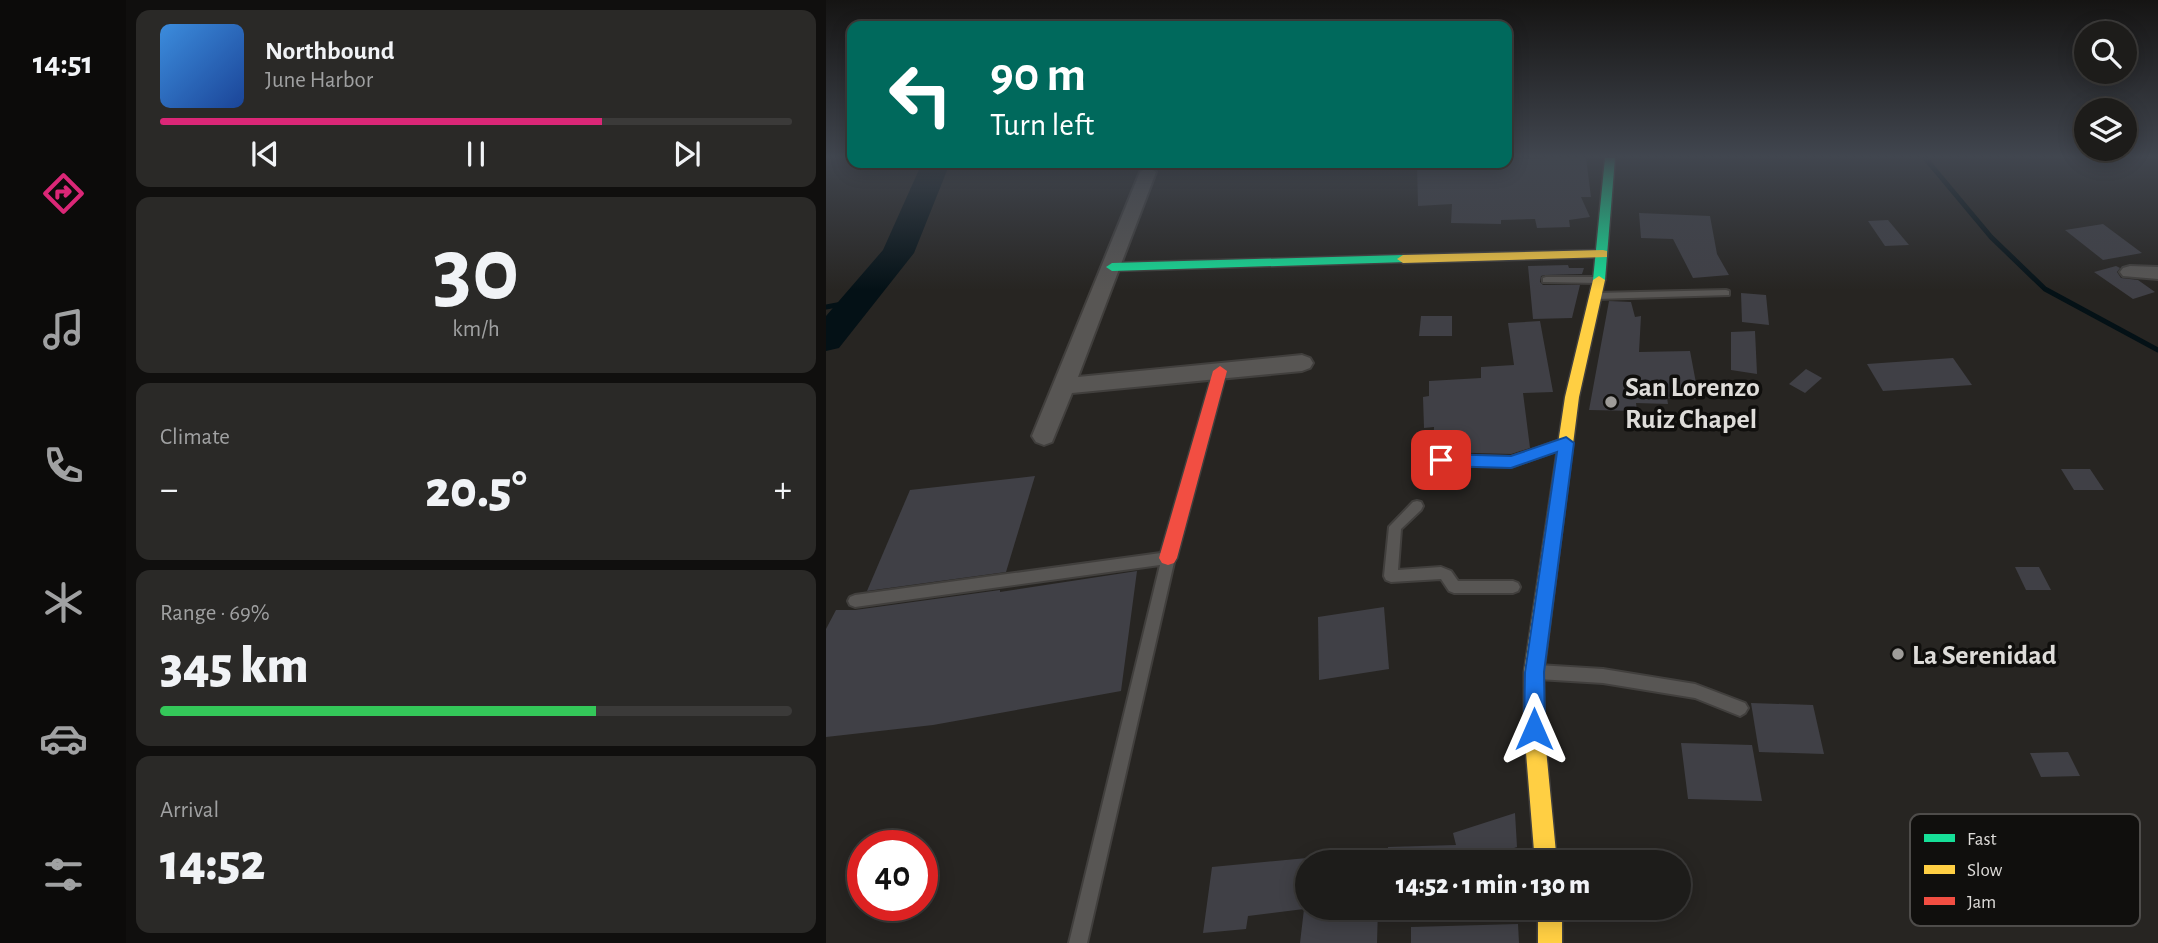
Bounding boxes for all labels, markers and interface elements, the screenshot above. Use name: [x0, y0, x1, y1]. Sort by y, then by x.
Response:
map controls: [2074, 21, 2137, 161]
button: search: [2074, 21, 2137, 84]
text: Northbound: [265, 38, 394, 64]
text: 14:51: [33, 47, 93, 79]
icon: left: [875, 49, 966, 140]
text: 90 m: [990, 51, 1086, 100]
text: June Harbor: [265, 69, 373, 92]
button: layers: [2074, 98, 2137, 161]
text: Turn left: [990, 109, 1094, 141]
icon: previous: [246, 135, 284, 173]
icon: pause: [457, 135, 495, 173]
icon: next: [668, 135, 706, 173]
icon: directions: [39, 169, 88, 218]
text: 30: [433, 225, 519, 316]
icon: music: [39, 305, 88, 354]
text: km/h: [452, 318, 500, 341]
place label: San Lorenzo Ruiz Chapel: [1625, 374, 1760, 434]
marker: San Lorenzo Ruiz Chapel: [1603, 394, 1619, 410]
text: Climate: [160, 426, 230, 449]
pin: [1411, 430, 1471, 490]
icon: phone: [39, 441, 88, 490]
icon: arrive: [1422, 441, 1460, 479]
text: 20.5°: [425, 464, 527, 516]
text: −: [160, 471, 178, 509]
text: +: [774, 471, 792, 509]
icon: climate: [39, 578, 88, 627]
text: Range · 69%: [160, 602, 270, 625]
text: 345 km: [160, 640, 309, 692]
place label: La Serenidad: [1912, 642, 2057, 670]
marker: La Serenidad: [1890, 646, 1906, 662]
position arrow: [1497, 692, 1571, 766]
icon: car: [39, 714, 88, 763]
text: Arrival: [160, 799, 219, 822]
legend: [1910, 814, 2140, 926]
speed limit sign: 40: [847, 830, 938, 921]
text: Fast: [1967, 830, 1997, 849]
text: 14:52: [160, 837, 265, 889]
icon: filters: [39, 850, 88, 899]
text: Slow: [1967, 861, 2003, 880]
text: 14:52 · 1 min · 130 m: [1396, 872, 1590, 898]
text: Jam: [1967, 893, 1996, 912]

